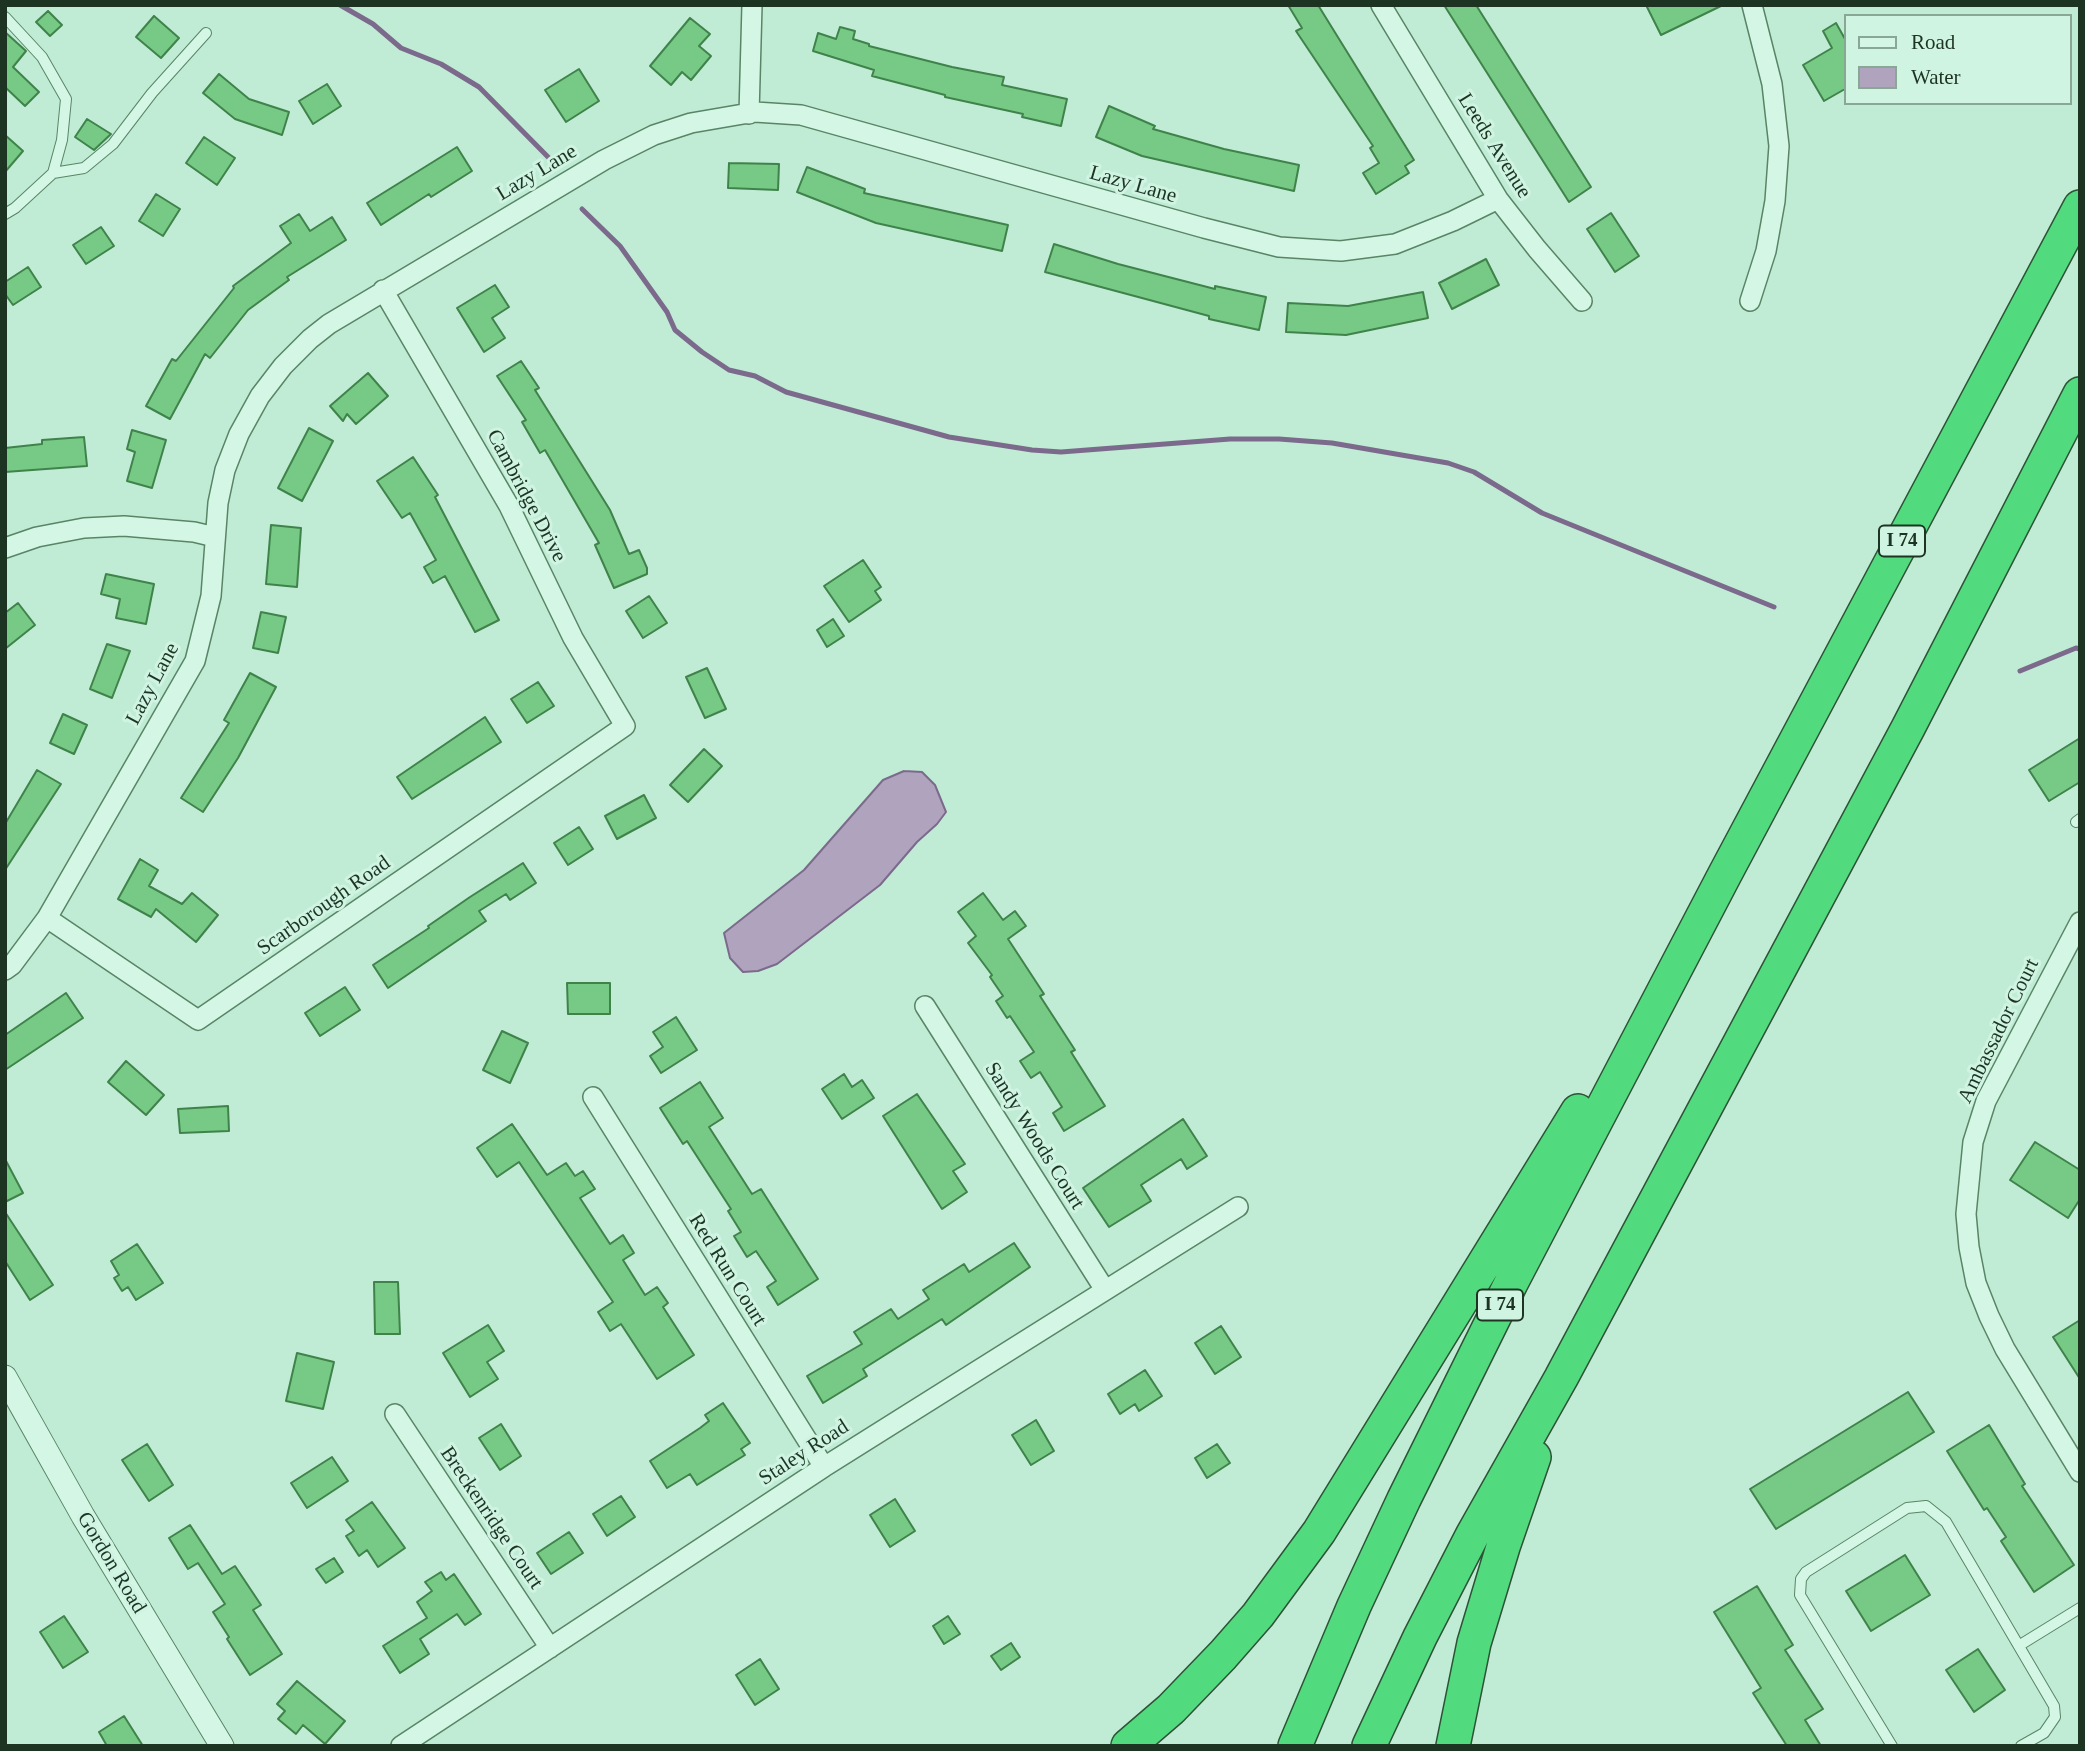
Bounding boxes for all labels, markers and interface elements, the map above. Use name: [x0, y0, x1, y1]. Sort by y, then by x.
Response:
legend: [1843, 14, 2071, 105]
text: Road: [1911, 30, 1955, 54]
text: Water: [1911, 65, 1961, 89]
street label: Leeds Avenue: [1452, 89, 1536, 203]
street label: Lazy Lane: [492, 139, 582, 207]
street label: Lazy Lane: [1087, 161, 1179, 209]
street label: Cambridge Drive: [481, 425, 571, 567]
road number: I 74: [1879, 526, 1925, 556]
street label: Lazy Lane: [121, 639, 185, 729]
street label: Scarborough Road: [253, 851, 395, 961]
street label: Ambassador Court: [1953, 954, 2045, 1108]
street label: Sandy Woods Court: [979, 1058, 1089, 1214]
street label: Red Run Court: [683, 1209, 771, 1331]
road number: I 74: [1477, 1289, 1523, 1320]
street label: Staley Road: [754, 1415, 854, 1491]
street label: Breckenridge Court: [434, 1442, 548, 1594]
street label: Gordon Road: [71, 1508, 151, 1618]

